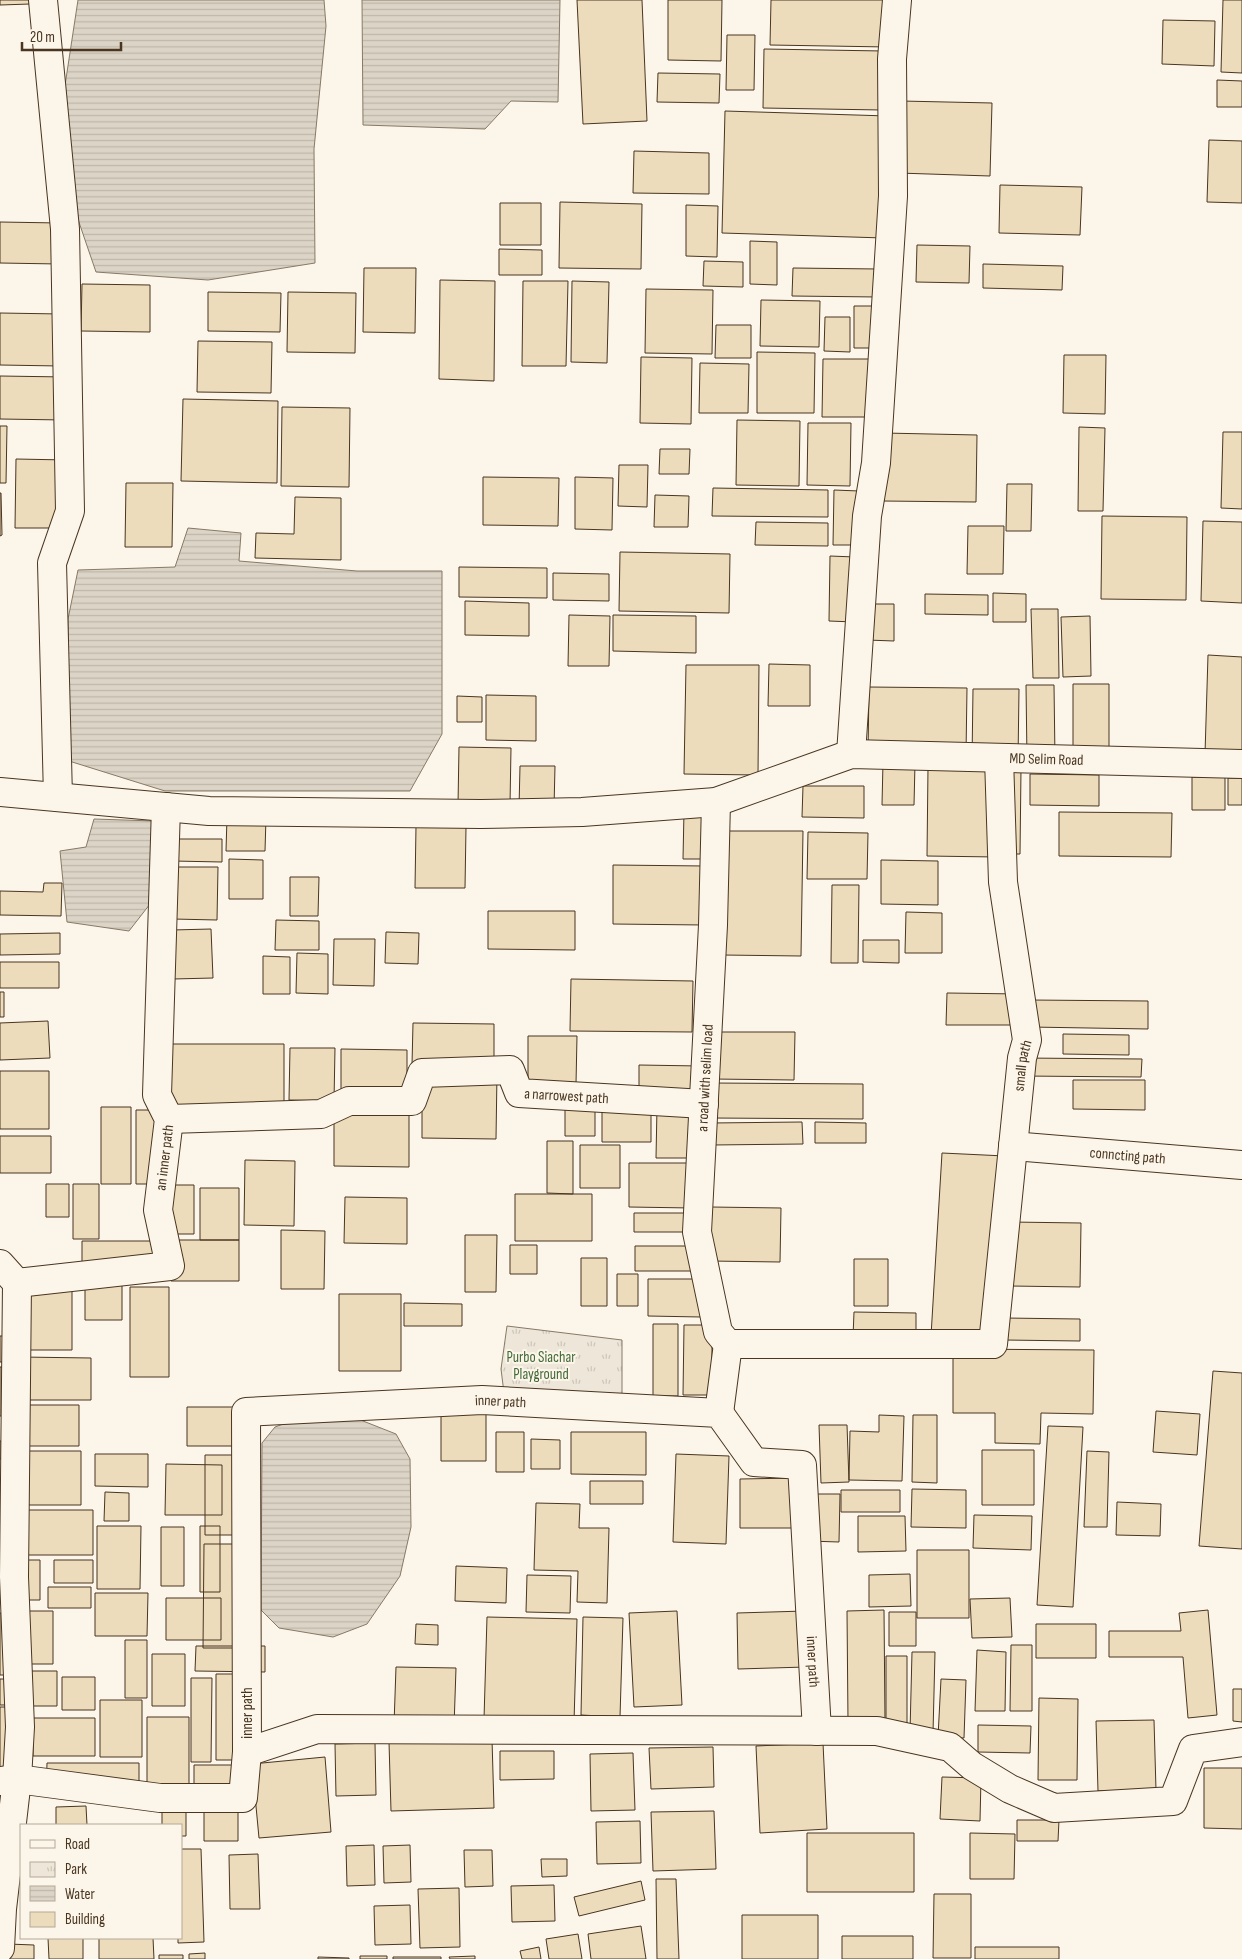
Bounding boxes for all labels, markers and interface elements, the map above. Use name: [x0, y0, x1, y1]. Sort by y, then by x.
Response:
scale bar: [22, 20, 121, 52]
text: 20 m: [30, 28, 55, 47]
street label: MD Selim Road: [1009, 749, 1084, 770]
street label: a road with selim load: [693, 1024, 718, 1132]
street label: small path: [1010, 1038, 1037, 1092]
street label: a narrowest path: [524, 1084, 609, 1108]
street label: an inner path: [151, 1124, 178, 1192]
street label: conncting path: [1089, 1143, 1166, 1169]
park label: Purbo Siachar Playground: [506, 1348, 576, 1384]
street label: inner path: [475, 1391, 527, 1412]
street label: inner path: [802, 1636, 824, 1688]
street label: inner path: [238, 1687, 257, 1739]
legend: [20, 1824, 182, 1939]
text: Road: [65, 1835, 90, 1854]
text: Park: [65, 1860, 87, 1879]
text: Water: [65, 1885, 96, 1904]
text: Building: [65, 1910, 105, 1929]

